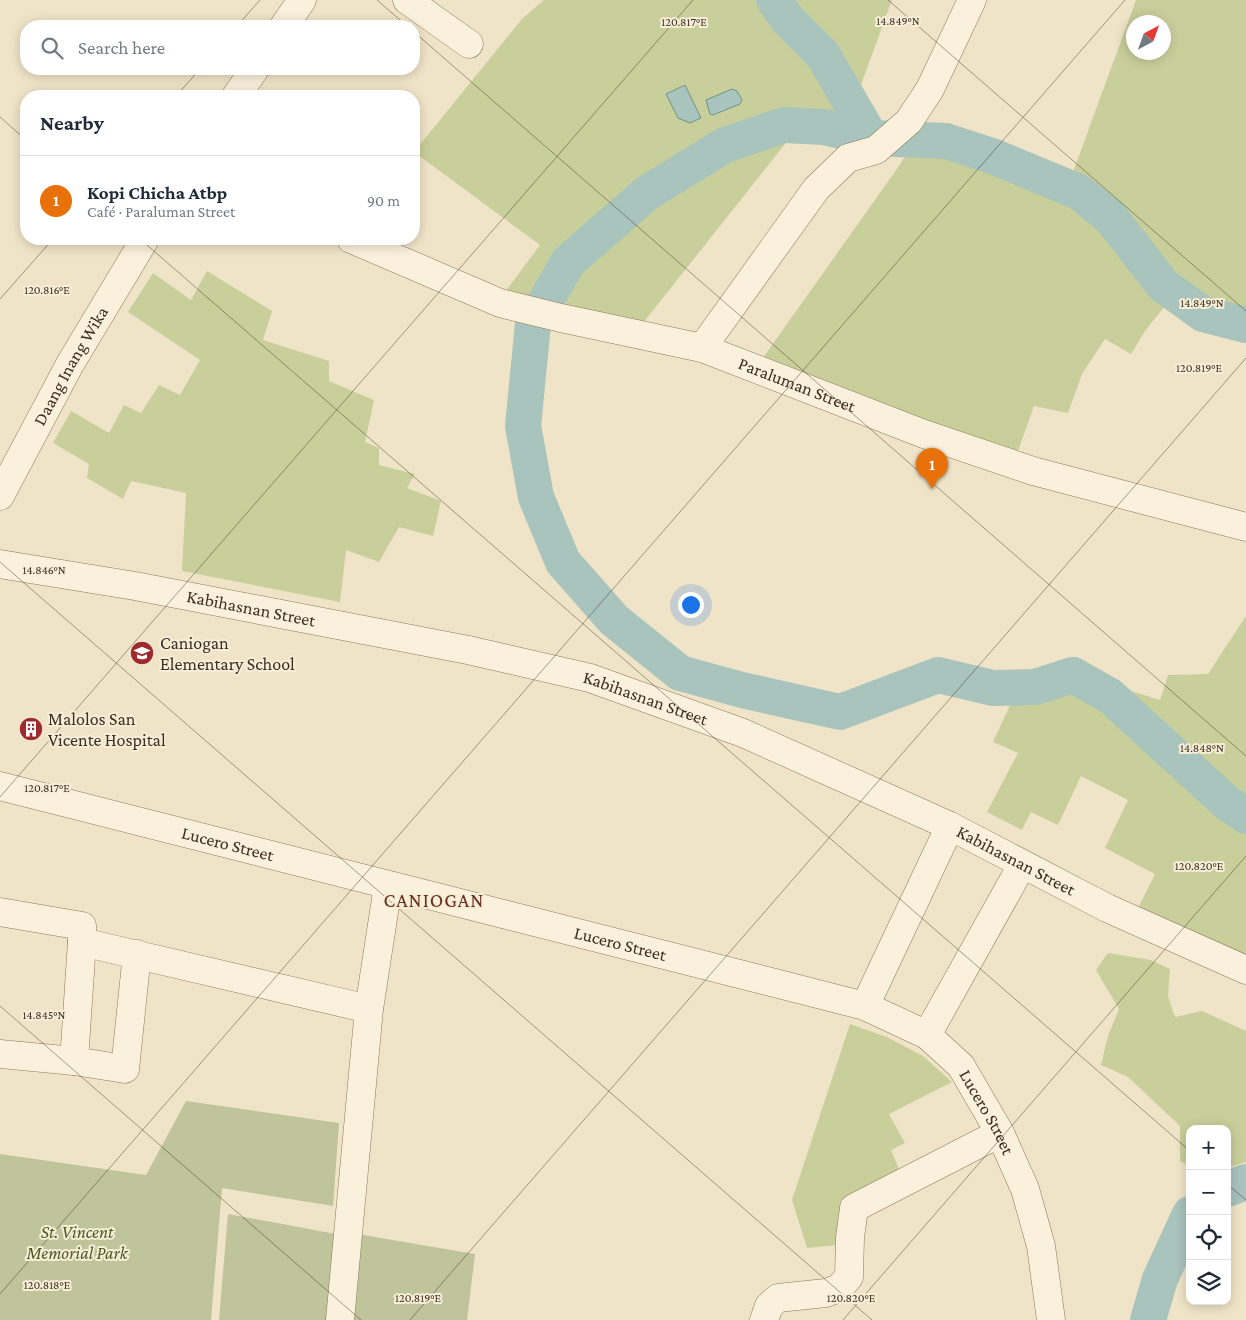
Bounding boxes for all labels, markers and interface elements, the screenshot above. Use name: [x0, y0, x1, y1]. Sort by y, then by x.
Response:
text: 14.849°N: [876, 14, 920, 28]
text: 120.817°E: [661, 15, 707, 29]
north arrow: [1126, 15, 1171, 60]
search box: [20, 20, 420, 75]
icon: search: [38, 34, 66, 62]
text: Search here: [78, 37, 165, 58]
text: Nearby: [40, 111, 104, 135]
text: Kopi Chicha Atbp: [87, 182, 227, 203]
text: 1: [53, 192, 59, 209]
text: 90 m: [367, 192, 400, 209]
text: Café · Paraluman Street: [87, 203, 235, 220]
text: 120.816°E: [24, 283, 70, 297]
text: 14.849°N: [1180, 296, 1224, 310]
street label: Daang Inang Wika: [29, 303, 112, 429]
street label: Paraluman Street: [736, 353, 859, 417]
text: 120.819°E: [1176, 361, 1223, 375]
pin: 1: [916, 448, 948, 489]
text: 14.846°N: [22, 563, 66, 577]
street label: Kabihasnan Street: [185, 586, 318, 631]
your location: [678, 592, 704, 618]
place label: Caniogan Elementary School: [160, 633, 295, 674]
school or university icon: Caniogan Elementary School: [129, 640, 155, 666]
street label: Kabihasnan Street: [581, 667, 711, 730]
place label: Malolos San Vicente Hospital: [48, 709, 166, 750]
building icon: Malolos San Vicente Hospital: [18, 716, 44, 742]
text: 14.848°N: [1180, 741, 1224, 755]
text: 120.817°E: [24, 781, 70, 795]
street label: Kabihasnan Street: [953, 821, 1080, 900]
street label: Lucero Street: [180, 823, 277, 865]
text: 120.820°E: [1175, 859, 1224, 873]
district label: CANIOGAN: [384, 889, 484, 911]
street label: Lucero Street: [572, 922, 669, 965]
text: 14.845°N: [22, 1008, 66, 1022]
street label: Lucero Street: [955, 1066, 1019, 1159]
map controls: [1186, 1125, 1231, 1305]
button: +: [1186, 1125, 1231, 1170]
button: −: [1186, 1170, 1231, 1215]
button: locate: [1186, 1215, 1231, 1260]
park label: St. Vincent Memorial Park: [25, 1222, 129, 1263]
button: layers: [1186, 1260, 1231, 1305]
text: 120.818°E: [24, 1278, 71, 1292]
text: 120.819°E: [395, 1291, 442, 1305]
text: 120.820°E: [827, 1291, 876, 1305]

